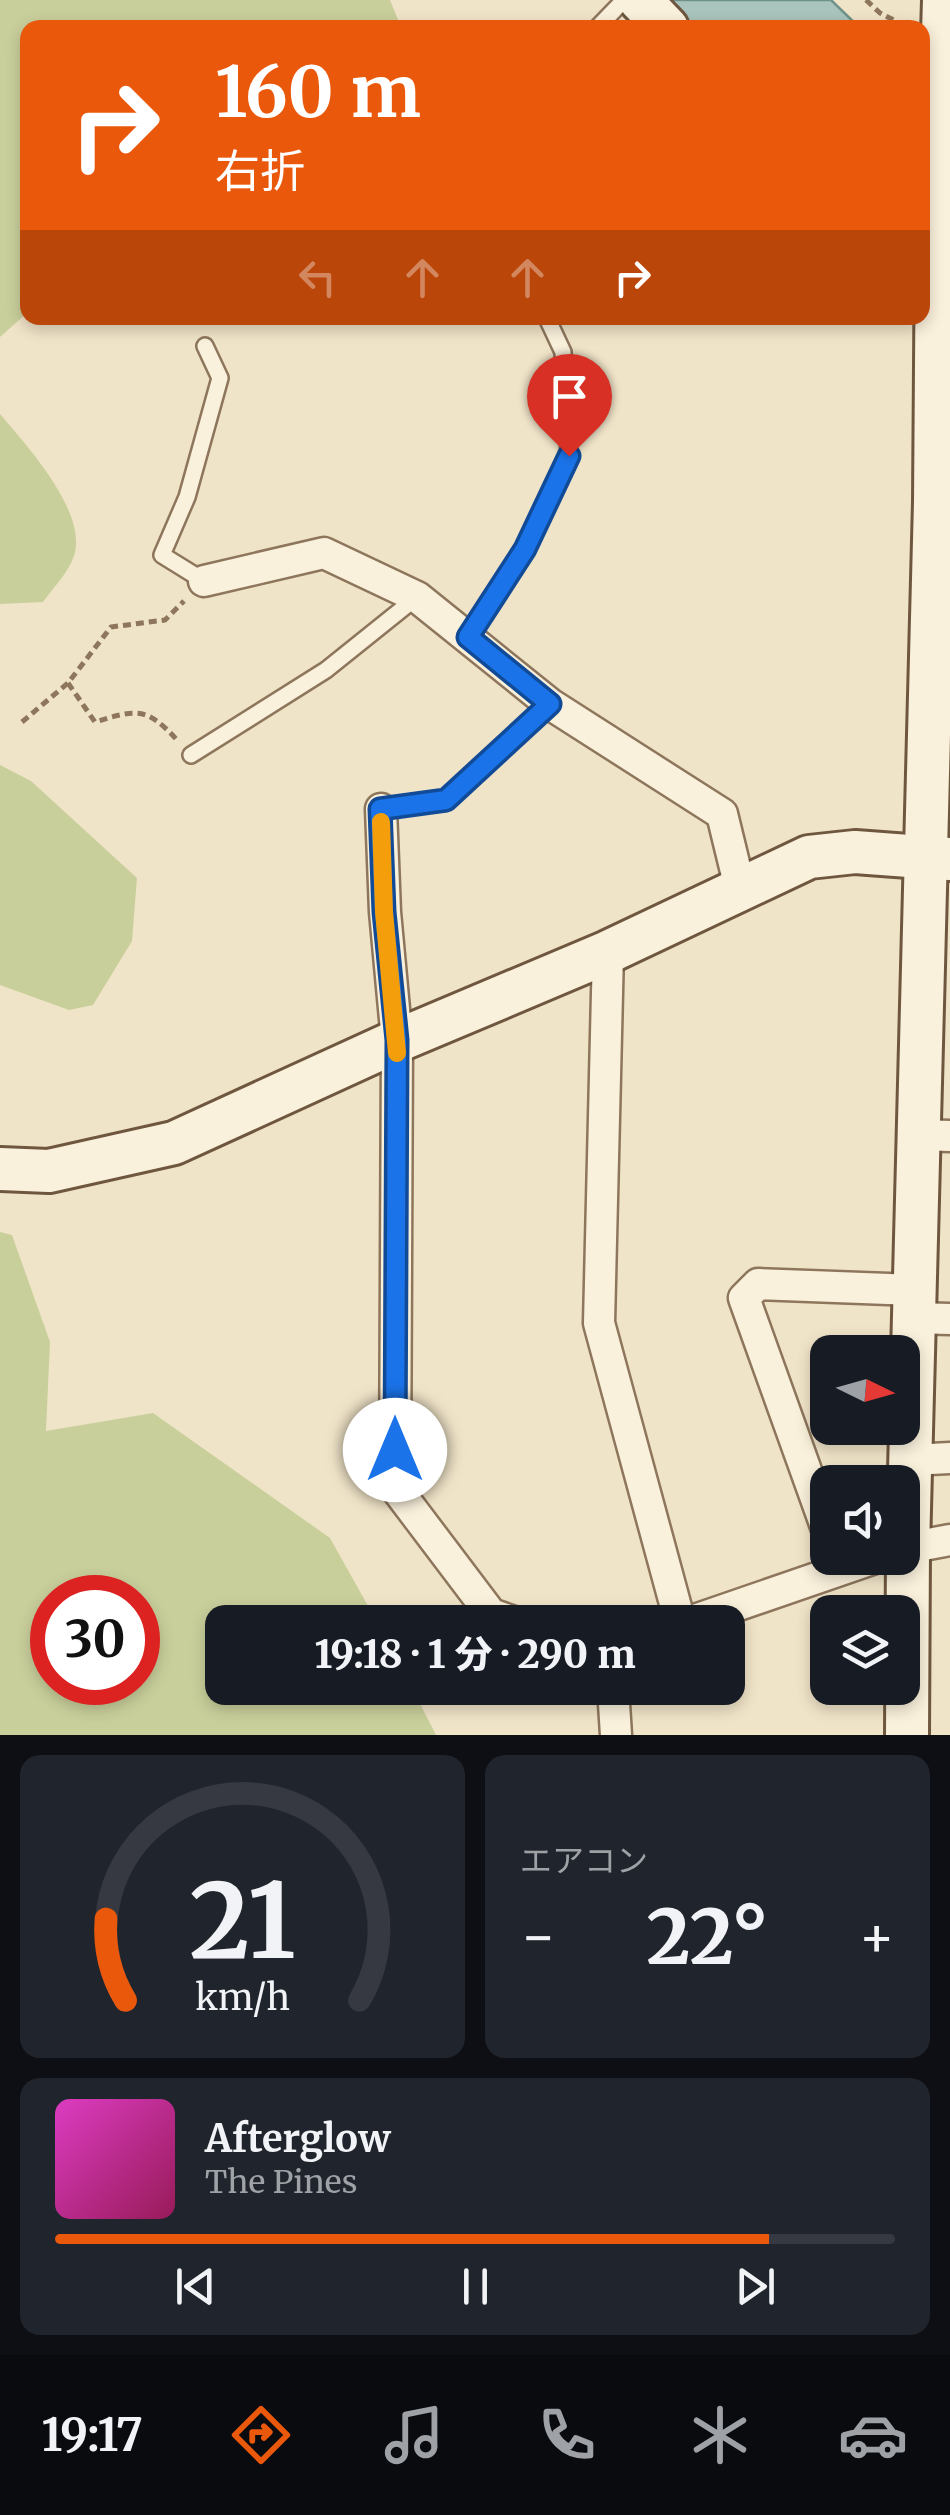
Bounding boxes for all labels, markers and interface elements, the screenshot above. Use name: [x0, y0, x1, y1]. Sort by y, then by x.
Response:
text: 160 m: [215, 48, 421, 136]
icon: right: [50, 60, 180, 190]
text: 右折: [215, 143, 305, 199]
icon: left: [290, 250, 345, 305]
icon: ahead: [395, 250, 450, 305]
icon: ahead: [500, 250, 555, 305]
icon: right: [605, 250, 660, 305]
pin: [527, 354, 612, 457]
icon: arrive: [542, 369, 597, 424]
north arrow: [810, 1335, 920, 1445]
map controls: [810, 1335, 920, 1705]
position arrow: [343, 1398, 447, 1502]
button: sound: [810, 1465, 920, 1575]
speed limit sign: 30: [30, 1575, 160, 1705]
button: layers: [810, 1595, 920, 1705]
text: 19:18 · 1 分 · 290 m: [314, 1631, 636, 1678]
text: エアコン: [520, 1841, 648, 1881]
text: 21: [189, 1856, 296, 1986]
text: 22°: [646, 1890, 769, 1984]
text: −: [520, 1902, 557, 1971]
text: +: [858, 1902, 895, 1971]
text: km/h: [195, 1975, 290, 2020]
text: Afterglow: [205, 2115, 391, 2162]
text: The Pines: [205, 2162, 357, 2202]
icon: previous: [168, 2259, 223, 2314]
icon: pause: [448, 2259, 503, 2314]
icon: next: [728, 2259, 783, 2314]
icon: directions: [226, 2400, 296, 2470]
icon: music: [379, 2400, 449, 2470]
icon: phone: [532, 2400, 602, 2470]
icon: climate: [685, 2400, 755, 2470]
icon: car: [838, 2400, 908, 2470]
text: 19:17: [42, 2407, 143, 2463]

